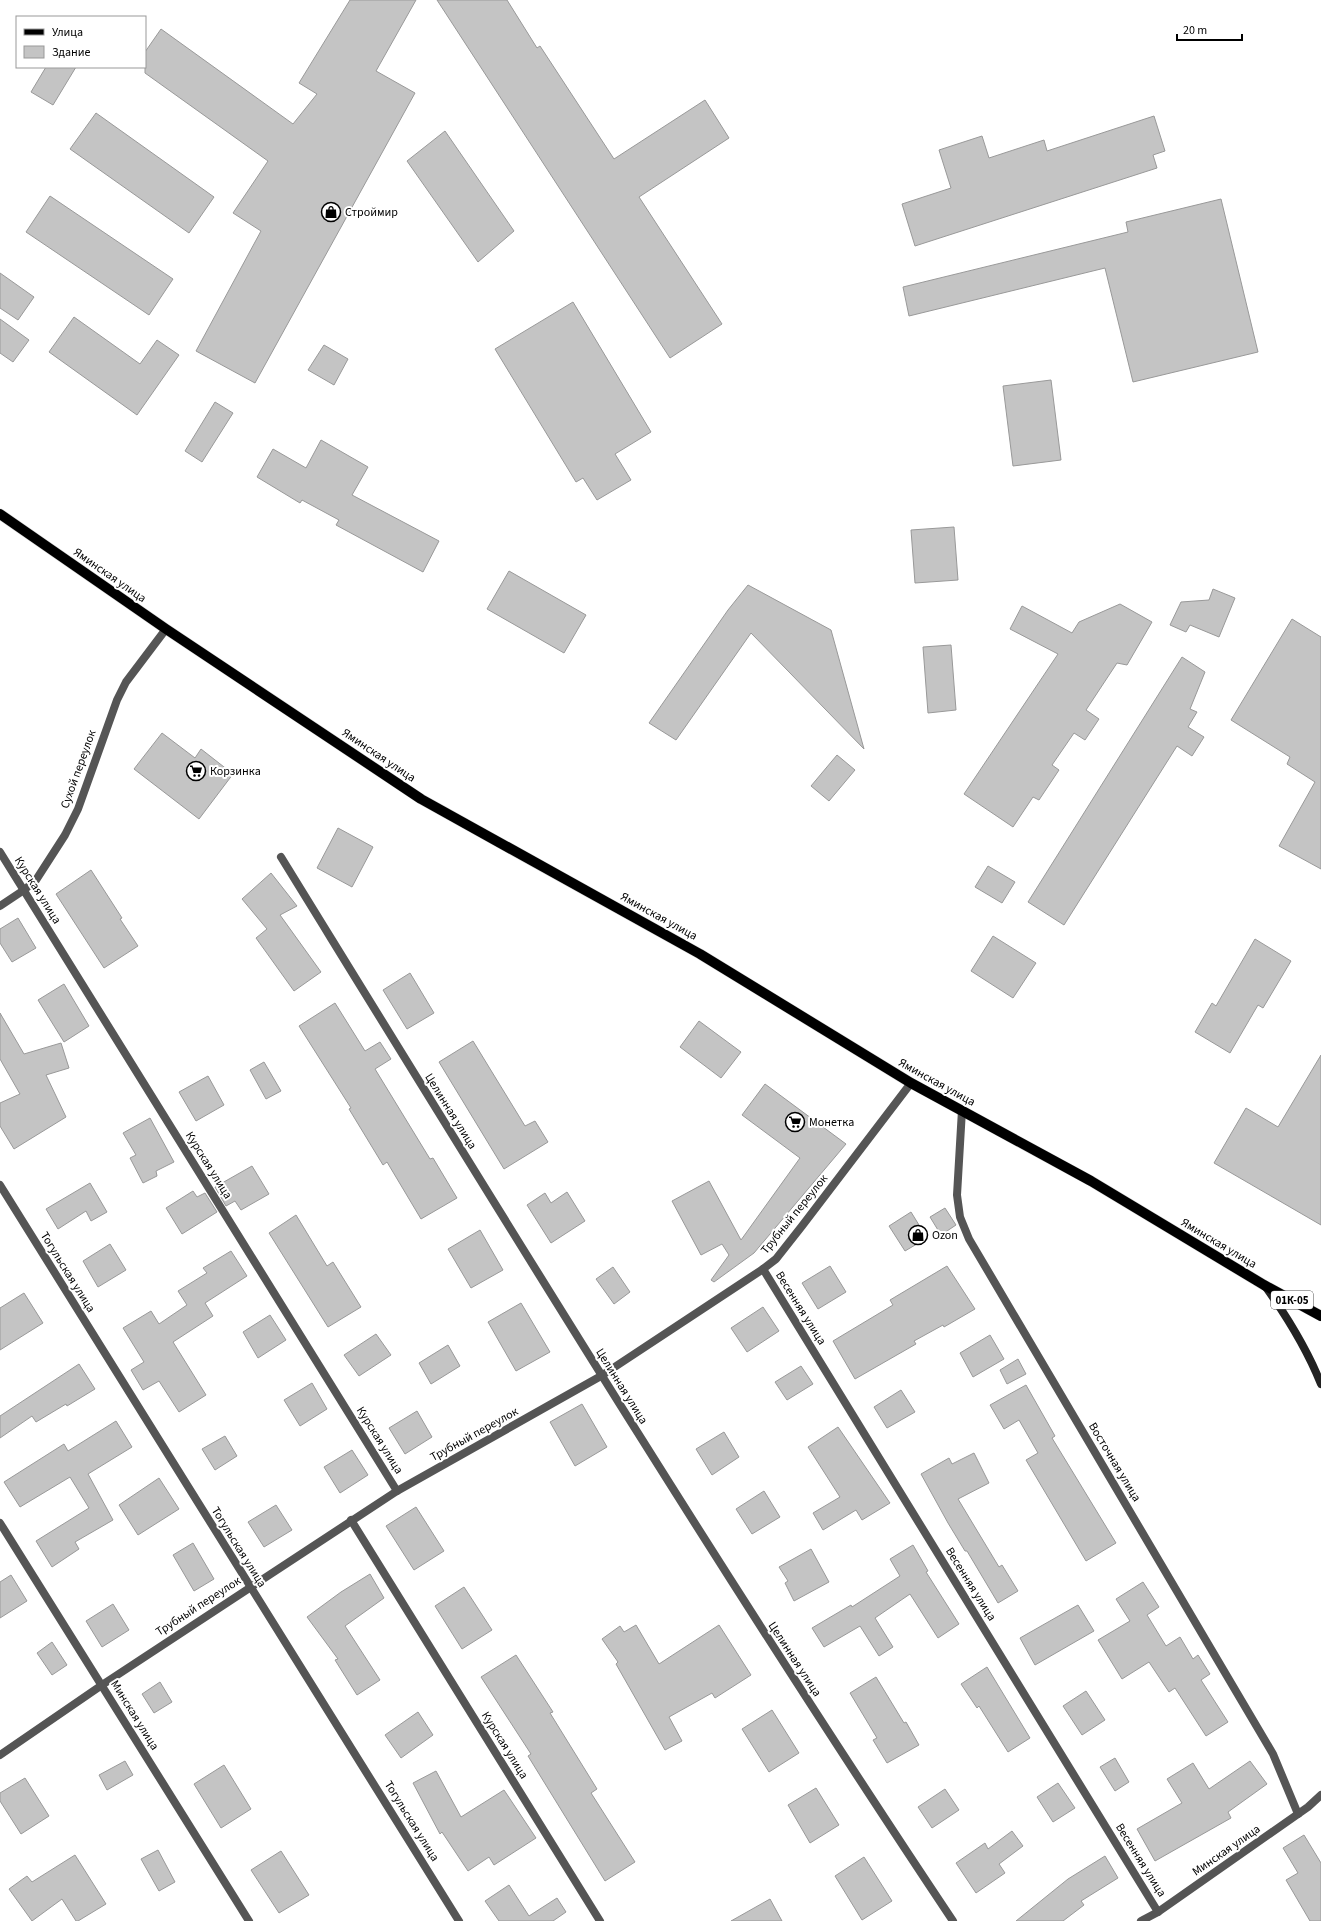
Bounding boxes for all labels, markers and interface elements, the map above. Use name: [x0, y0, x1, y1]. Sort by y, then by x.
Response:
legend: [16, 16, 146, 68]
scale bar: [1177, 16, 1242, 42]
text: 20 m: [1183, 22, 1207, 39]
text: Улица: [52, 24, 83, 41]
text: Здание: [52, 44, 91, 61]
shop icon: Строймир: [320, 201, 342, 223]
place label: Строймир: [345, 204, 398, 221]
street label: Яминская улица: [70, 544, 150, 607]
street label: Яминская улица: [339, 724, 419, 786]
street label: Сухой переулок: [56, 727, 101, 811]
supermarket icon: Корзинка: [185, 760, 207, 782]
place label: Корзинка: [210, 763, 261, 780]
street label: Курская улица: [10, 853, 65, 927]
street label: Яминская улица: [617, 888, 700, 945]
street label: Яминская улица: [895, 1054, 978, 1111]
street label: Целинная улица: [420, 1070, 481, 1152]
supermarket icon: Монетка: [784, 1111, 806, 1133]
place label: Монетка: [809, 1114, 854, 1131]
street label: Курская улица: [181, 1128, 236, 1202]
street label: Трубный переулок: [757, 1171, 832, 1258]
street label: Яминская улица: [1178, 1214, 1260, 1273]
shop icon: Ozon: [907, 1224, 929, 1246]
place label: Ozon: [932, 1227, 958, 1244]
street label: Тогульская улица: [36, 1229, 99, 1316]
street label: Весенняя улица: [771, 1268, 830, 1348]
road number: 01К-05: [1271, 1291, 1313, 1309]
street label: Целинная улица: [591, 1345, 652, 1427]
street label: Курская улица: [352, 1403, 407, 1477]
street label: Трубный переулок: [427, 1403, 521, 1466]
street label: Восточная улица: [1084, 1419, 1145, 1505]
street label: Тогульская улица: [207, 1504, 270, 1591]
street label: Весенняя улица: [941, 1544, 1000, 1624]
street label: Трубный переулок: [152, 1573, 244, 1640]
street label: Целинная улица: [764, 1618, 825, 1700]
street label: Минская улица: [106, 1677, 163, 1754]
street label: Курская улица: [477, 1708, 532, 1782]
street label: Тогульская улица: [380, 1778, 443, 1865]
street label: Весенняя улица: [1111, 1820, 1170, 1900]
street label: Минская улица: [1189, 1821, 1264, 1880]

